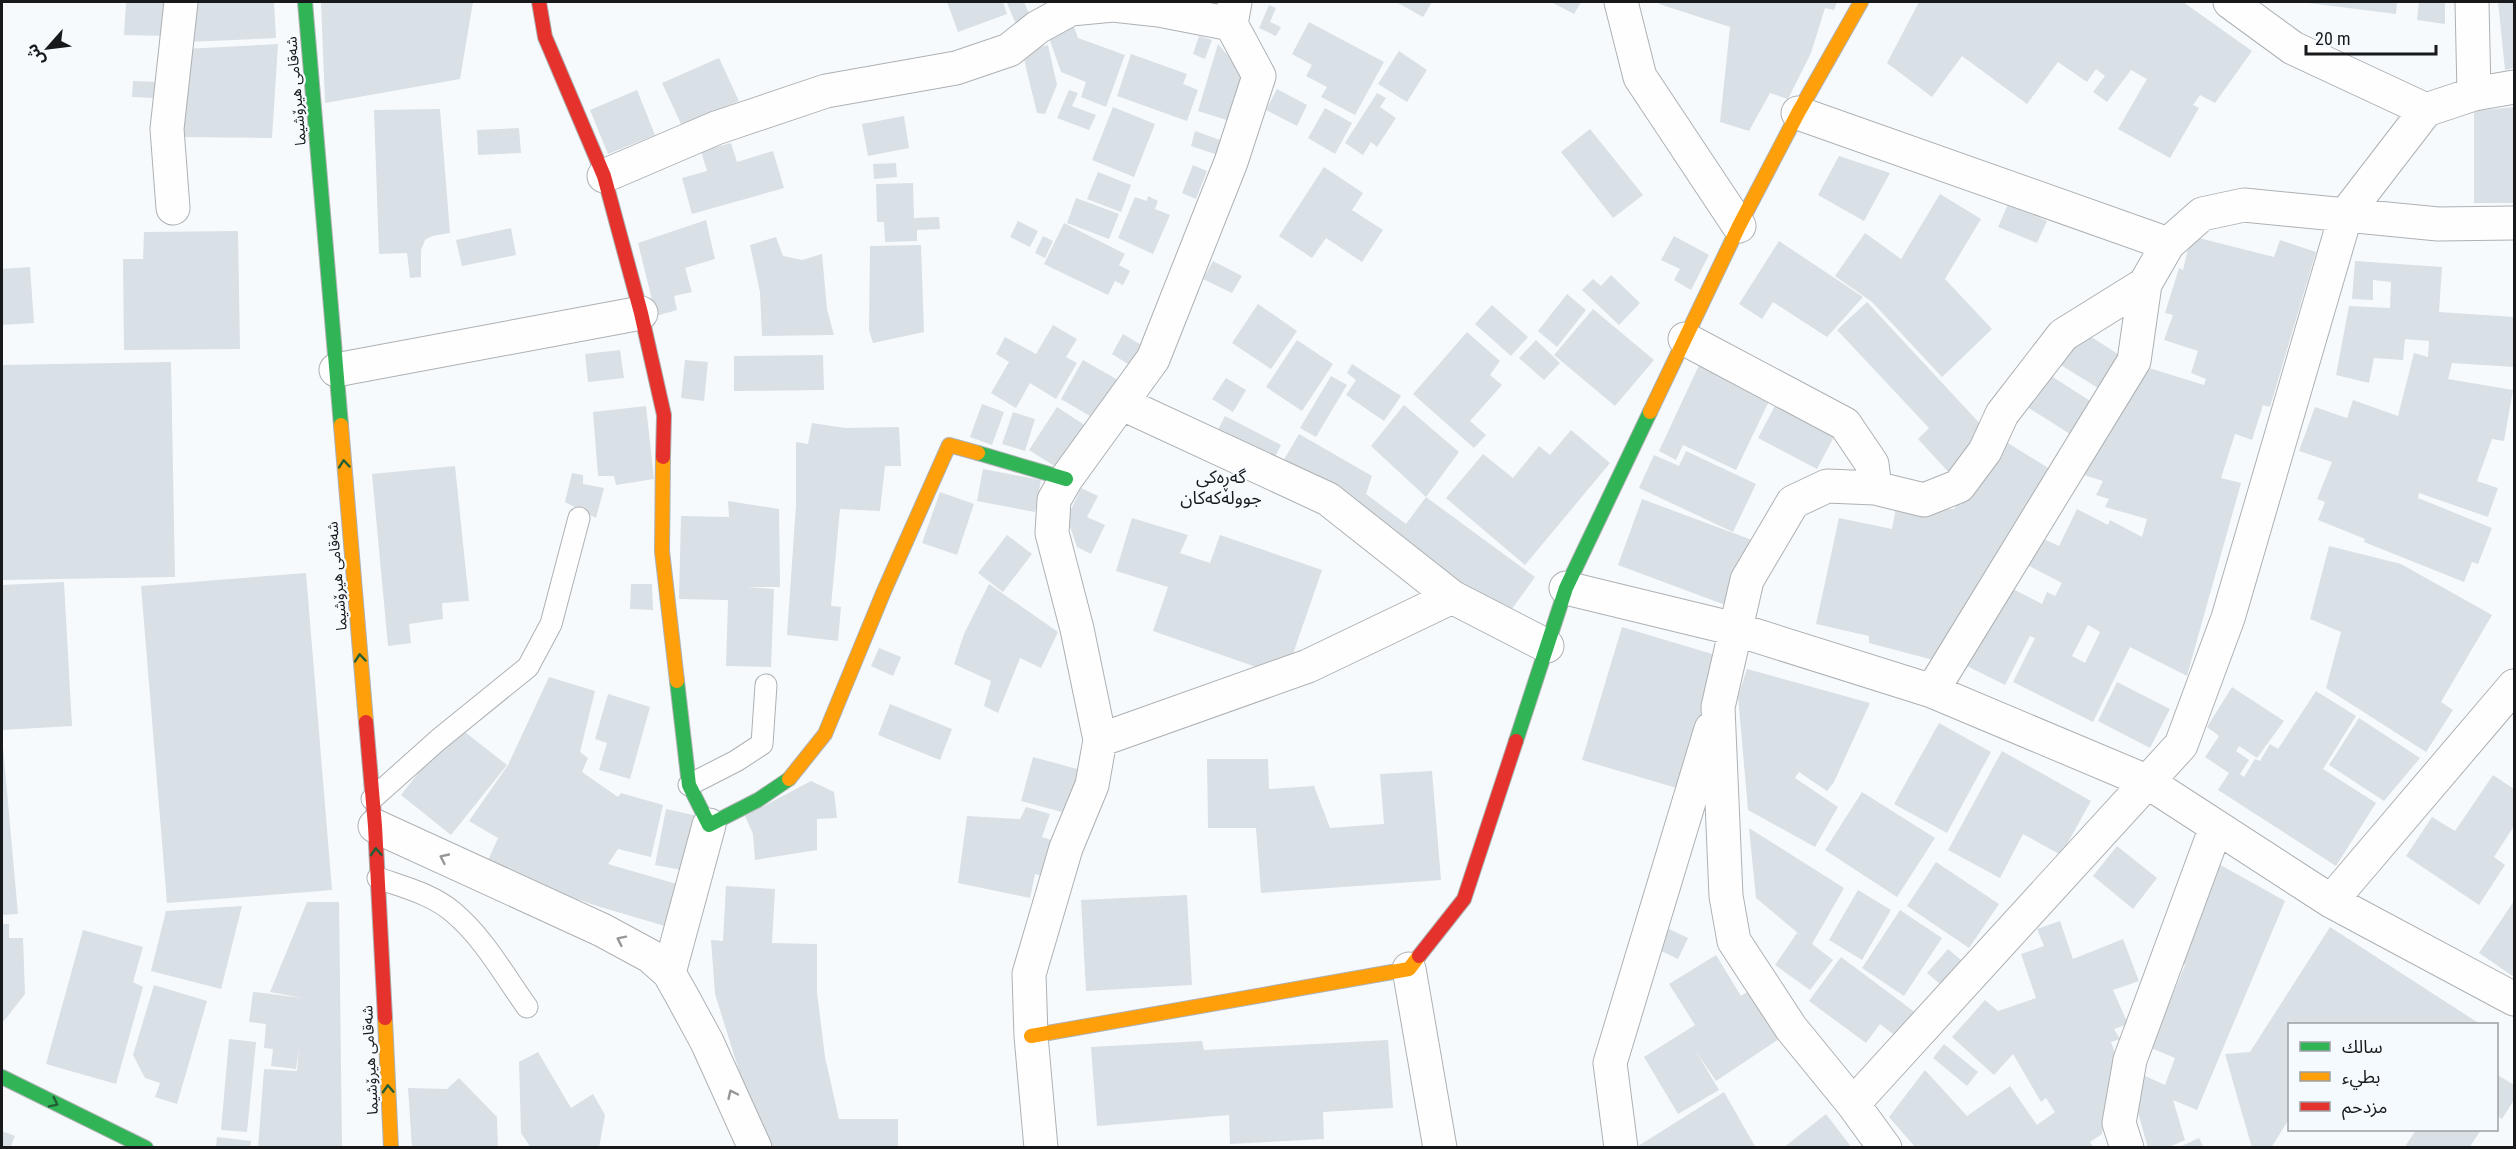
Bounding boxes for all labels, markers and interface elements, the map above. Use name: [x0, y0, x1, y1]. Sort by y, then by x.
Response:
north arrow: [18, 18, 78, 78]
scale bar: [2306, 18, 2436, 56]
text: 20 m: [2315, 28, 2350, 49]
street label: شەقامی هیرۆشیما: [282, 35, 310, 146]
text: ش: [22, 41, 49, 69]
one-way arrow: [338, 459, 351, 468]
district label: گەڕەکی جوولەکەکان: [1180, 466, 1262, 509]
street label: شەقامی هیرۆشیما: [323, 520, 351, 631]
one-way arrow: [354, 654, 367, 663]
one-way arrow: [370, 848, 383, 857]
one-way arrow: [440, 853, 451, 865]
one-way arrow: [617, 935, 628, 947]
street label: شەقامی هیرۆشیما: [358, 1005, 382, 1115]
legend: [2288, 1023, 2498, 1131]
text: سالك: [2342, 1036, 2383, 1057]
text: بطيء: [2342, 1066, 2380, 1090]
one-way arrow: [382, 1085, 395, 1094]
one-way arrow: [727, 1089, 739, 1100]
one-way arrow: [48, 1095, 59, 1107]
text: مزدحم: [2342, 1096, 2387, 1120]

